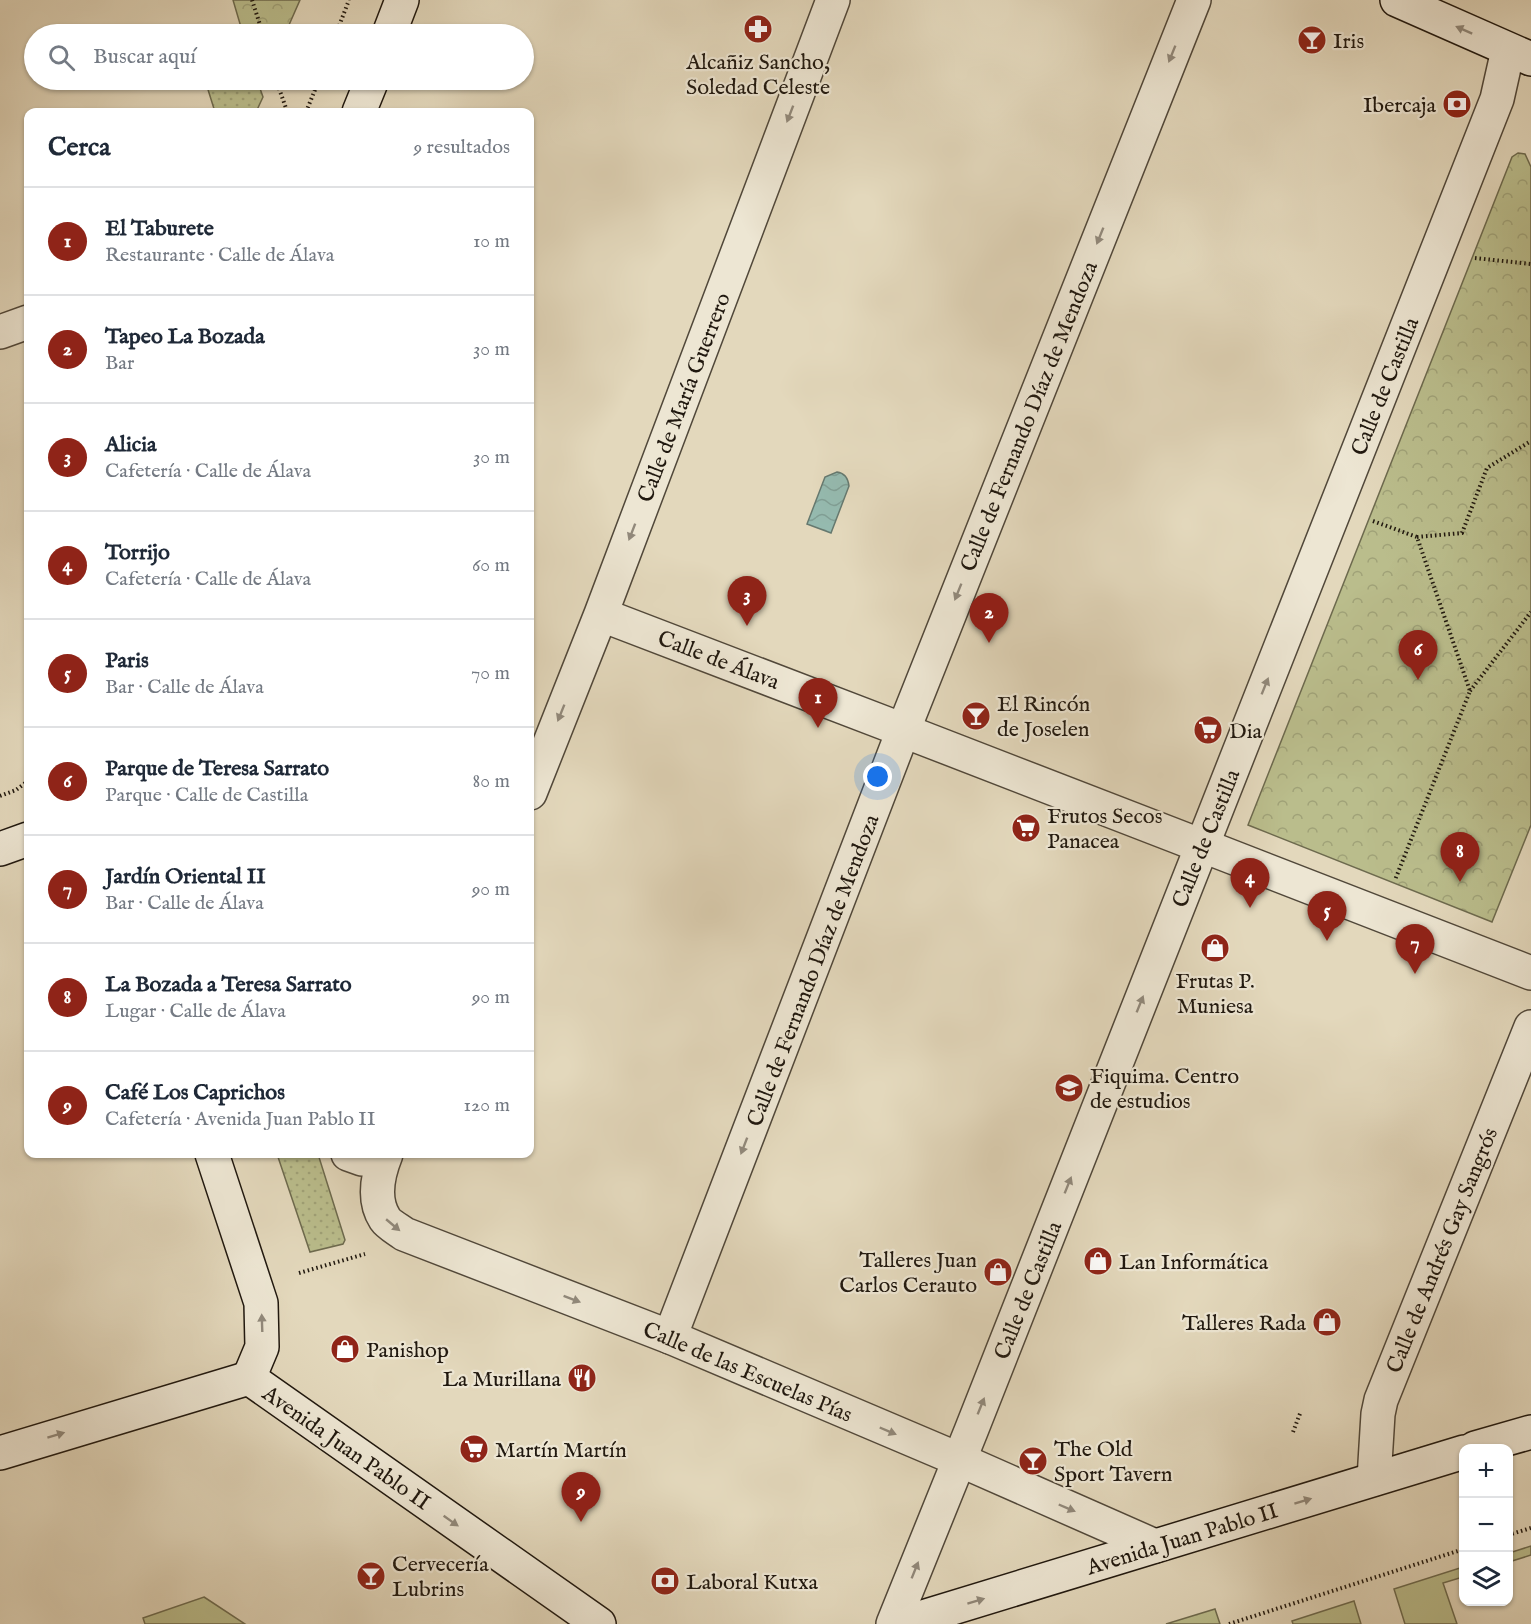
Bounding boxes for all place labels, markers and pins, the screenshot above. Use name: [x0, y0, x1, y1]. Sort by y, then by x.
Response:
pharmacy icon: Alcañiz Sancho, Soledad Celeste: [742, 13, 774, 45]
bar icon: Iris: [1296, 24, 1328, 56]
place label: Iris: [1333, 28, 1364, 56]
place label: Alcañiz Sancho, Soledad Celeste: [685, 49, 830, 102]
bank icon: Ibercaja: [1441, 88, 1473, 120]
place label: Ibercaja: [1363, 92, 1436, 120]
pin: 3: [728, 576, 766, 626]
pin: 2: [970, 594, 1008, 643]
pin: 6: [1398, 630, 1438, 680]
pin: 1: [798, 678, 838, 728]
place label: El Rincón de Joselen: [997, 691, 1091, 744]
bar icon: El Rincón de Joselen: [960, 700, 992, 732]
supermarket icon: Dia: [1192, 714, 1224, 746]
place label: Dia: [1229, 718, 1263, 746]
place label: Frutos Secos Panacea: [1047, 803, 1162, 856]
supermarket icon: Frutos Secos Panacea: [1010, 812, 1042, 844]
pin: 8: [1440, 832, 1480, 882]
pin: 4: [1230, 858, 1270, 908]
pin: 5: [1308, 892, 1346, 941]
pin: 7: [1396, 924, 1434, 974]
shop icon: Frutas P. Muniesa: [1199, 932, 1231, 964]
place label: Frutas P. Muniesa: [1175, 968, 1255, 1021]
place label: Fiquima. Centro de estudios: [1090, 1063, 1239, 1116]
school or university icon: Fiquima. Centro de estudios: [1053, 1072, 1085, 1104]
shop icon: Lan Informática: [1082, 1245, 1114, 1277]
place label: Talleres Juan Carlos Cerauto: [839, 1247, 977, 1300]
place label: Lan Informática: [1119, 1249, 1269, 1277]
shop icon: Talleres Juan Carlos Cerauto: [982, 1256, 1014, 1288]
shop icon: Talleres Rada: [1311, 1306, 1343, 1338]
place label: Talleres Rada: [1182, 1310, 1306, 1338]
shop icon: Panishop: [329, 1333, 361, 1365]
place label: Panishop: [366, 1337, 449, 1365]
restaurant icon: La Murillana: [566, 1362, 598, 1394]
place label: La Murillana: [442, 1366, 561, 1394]
supermarket icon: Martín Martín: [458, 1433, 490, 1465]
place label: The Old Sport Tavern: [1054, 1436, 1173, 1489]
place label: Martín Martín: [495, 1437, 627, 1465]
bar icon: The Old Sport Tavern: [1017, 1445, 1049, 1477]
pin: 9: [562, 1472, 600, 1522]
place label: Cervecería Lubrins: [392, 1551, 489, 1604]
bar icon: Cervecería Lubrins: [355, 1560, 387, 1592]
bank icon: Laboral Kutxa: [649, 1565, 681, 1597]
place label: Laboral Kutxa: [686, 1569, 819, 1597]

